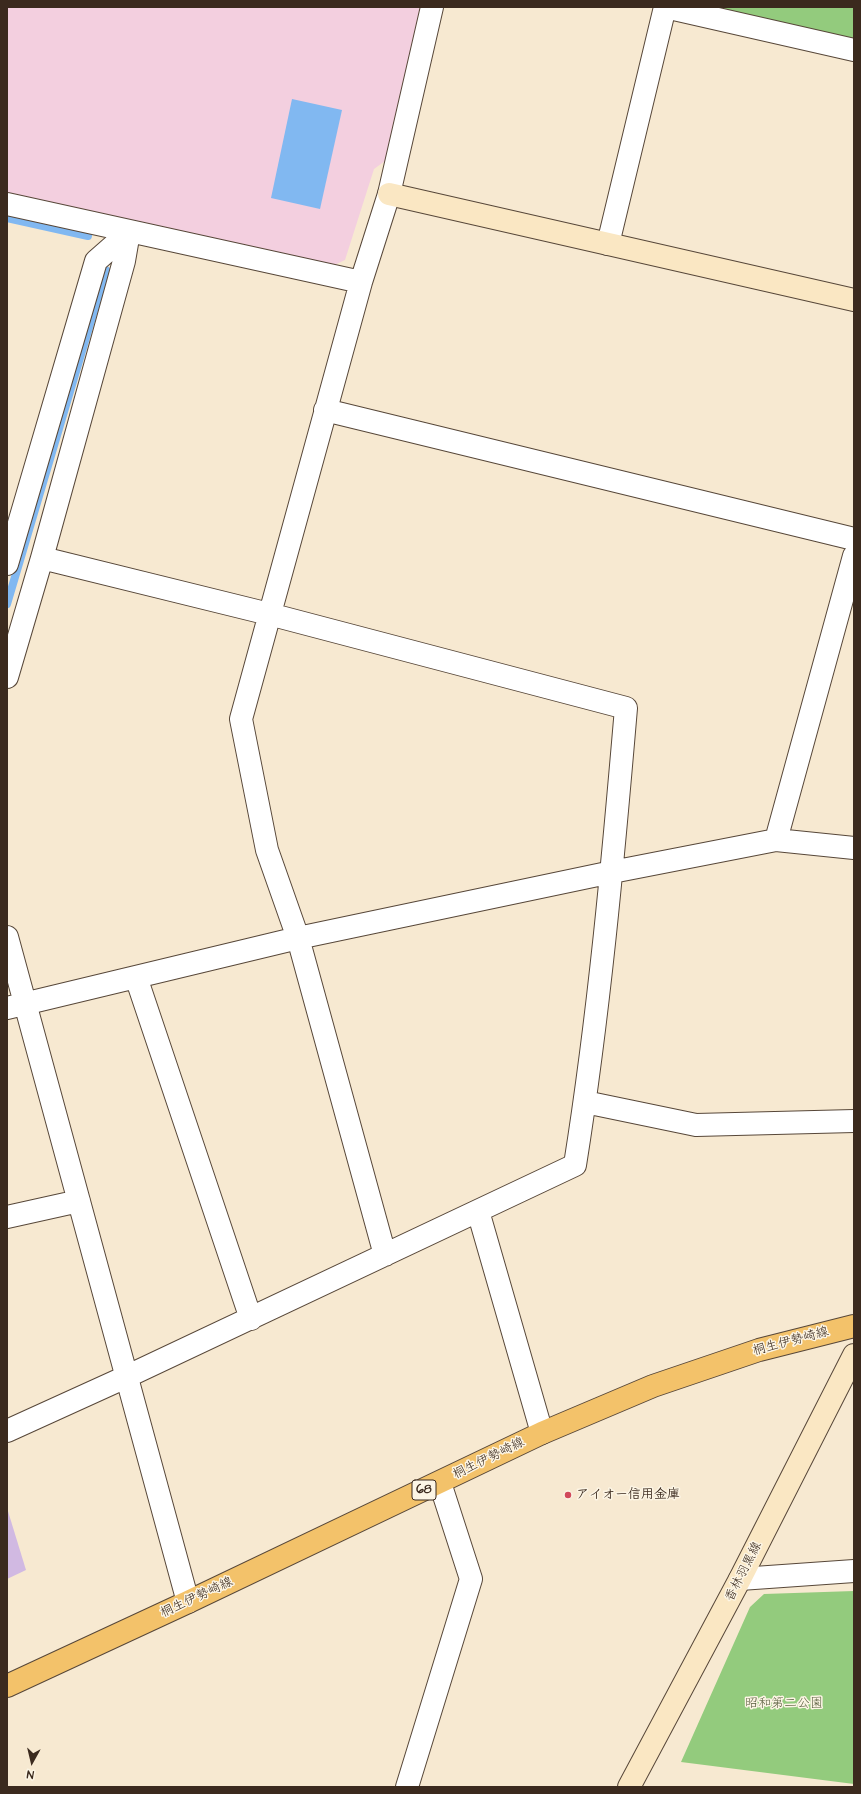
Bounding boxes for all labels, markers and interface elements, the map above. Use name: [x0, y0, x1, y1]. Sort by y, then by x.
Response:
street label: 桐生伊勢崎線: [751, 1324, 831, 1360]
street label: 桐生伊勢崎線: [451, 1435, 527, 1483]
road number: 68: [412, 1480, 436, 1500]
place label: アイオー信用金庫: [576, 1487, 680, 1503]
marker: アイオー信用金庫: [563, 1490, 573, 1500]
street label: 香林羽黒線: [722, 1540, 766, 1604]
street label: 桐生伊勢崎線: [158, 1574, 236, 1622]
park label: 昭和第二公園: [745, 1696, 823, 1712]
north arrow: [12, 1742, 52, 1782]
text: N: [26, 1766, 35, 1782]

